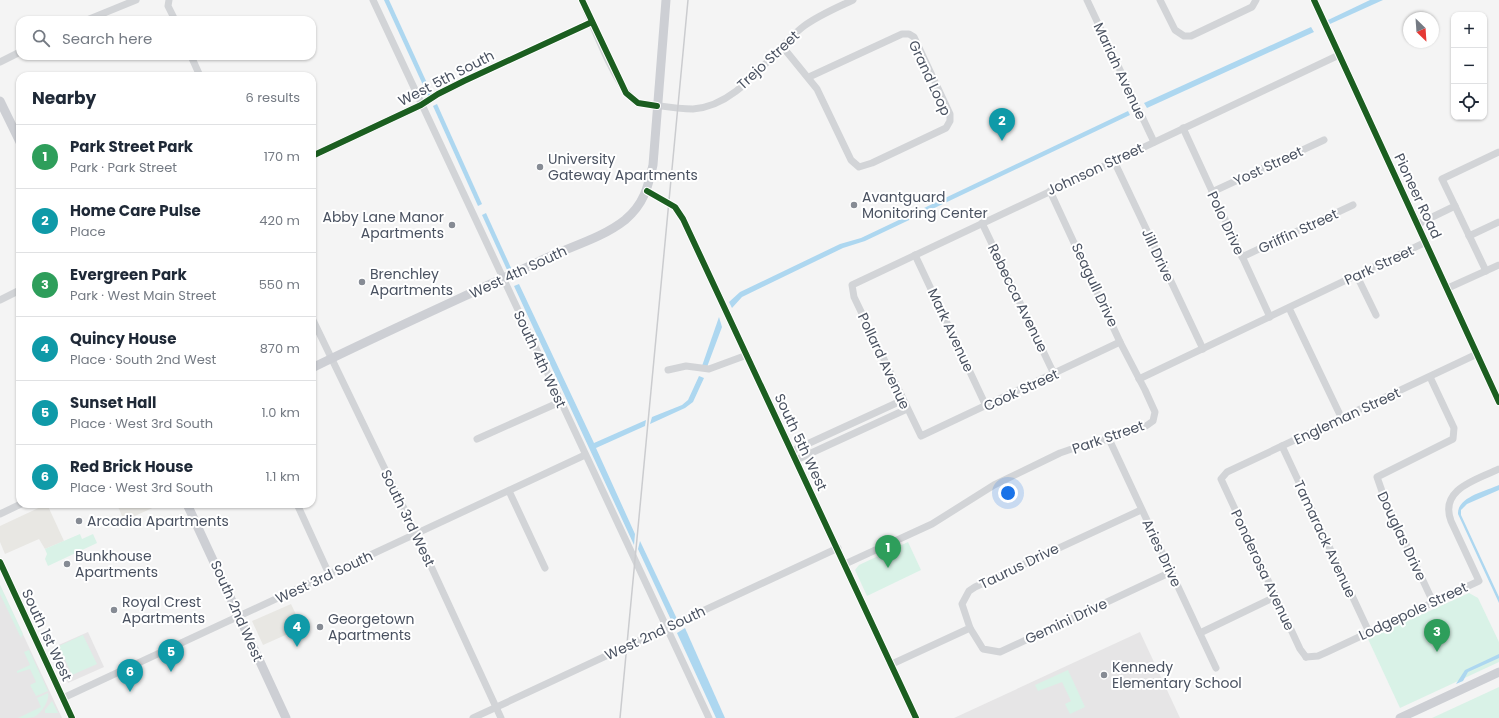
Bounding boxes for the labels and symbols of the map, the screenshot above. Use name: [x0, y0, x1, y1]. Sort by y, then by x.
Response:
north arrow: [1403, 12, 1439, 48]
street label: Mariah Avenue: [1089, 19, 1151, 123]
street label: Trejo Street: [732, 26, 804, 94]
street label: Grand Loop: [904, 37, 956, 119]
street label: West 5th South: [395, 45, 497, 111]
pin: 2: [989, 108, 1015, 141]
street label: Johnson Street: [1044, 138, 1146, 200]
street label: Yost Street: [1230, 141, 1306, 191]
place label: University Gateway Apartments: [548, 149, 698, 185]
street label: Pioneer Road: [1389, 150, 1447, 242]
marker: University Gateway Apartments: [535, 162, 545, 172]
place label: Avantguard Monitoring Center: [862, 187, 988, 223]
street label: Polo Drive: [1203, 188, 1250, 258]
marker: Avantguard Monitoring Center: [849, 200, 859, 210]
street label: Griffin Street: [1255, 204, 1341, 258]
place label: Abby Lane Manor Apartments: [322, 207, 444, 243]
marker: Abby Lane Manor Apartments: [447, 220, 457, 230]
street label: Jill Drive: [1137, 225, 1179, 285]
street label: Seagull Drive: [1067, 240, 1123, 331]
street label: Park Street: [1341, 240, 1417, 290]
street label: West 4th South: [466, 241, 570, 303]
street label: Rebecca Avenue: [983, 241, 1053, 356]
place label: Brenchley Apartments: [370, 264, 453, 300]
marker: Brenchley Apartments: [357, 277, 367, 287]
street label: Mark Avenue: [923, 285, 979, 375]
street label: South 4th West: [509, 307, 571, 411]
street label: Pollard Avenue: [853, 309, 915, 413]
street label: Cook Street: [980, 364, 1062, 416]
street label: Engleman Street: [1291, 383, 1403, 449]
street label: South 5th West: [770, 390, 832, 494]
street label: Park Street: [1069, 415, 1147, 459]
street label: South 3rd West: [376, 466, 440, 570]
street label: Tamarack Avenue: [1289, 477, 1361, 601]
your location: [998, 483, 1018, 503]
street label: Douglas Drive: [1373, 488, 1432, 584]
street label: Ponderosa Avenue: [1226, 506, 1300, 634]
place label: Arcadia Apartments: [87, 511, 229, 531]
marker: Arcadia Apartments: [74, 516, 84, 526]
street label: Aries Drive: [1138, 516, 1187, 591]
pin: 1: [875, 535, 901, 568]
street label: Taurus Drive: [976, 538, 1062, 594]
place label: Bunkhouse Apartments: [75, 546, 158, 582]
street label: West 3rd South: [272, 546, 376, 608]
street label: South 2nd West: [206, 557, 268, 665]
marker: Bunkhouse Apartments: [62, 559, 72, 569]
street label: Lodgepole Street: [1355, 577, 1471, 645]
street label: South 1st West: [17, 586, 77, 684]
place label: Royal Crest Apartments: [122, 592, 205, 628]
street label: Gemini Drive: [1022, 593, 1111, 649]
street label: West 2nd South: [601, 601, 709, 665]
marker: Royal Crest Apartments: [109, 605, 119, 615]
place label: Georgetown Apartments: [328, 609, 414, 645]
pin: 4: [284, 614, 310, 647]
pin: 3: [1424, 619, 1450, 652]
marker: Georgetown Apartments: [315, 622, 325, 632]
pin: 5: [158, 639, 184, 672]
place label: Kennedy Elementary School: [1112, 657, 1242, 693]
pin: 6: [117, 659, 143, 692]
marker: Kennedy Elementary School: [1099, 670, 1109, 680]

